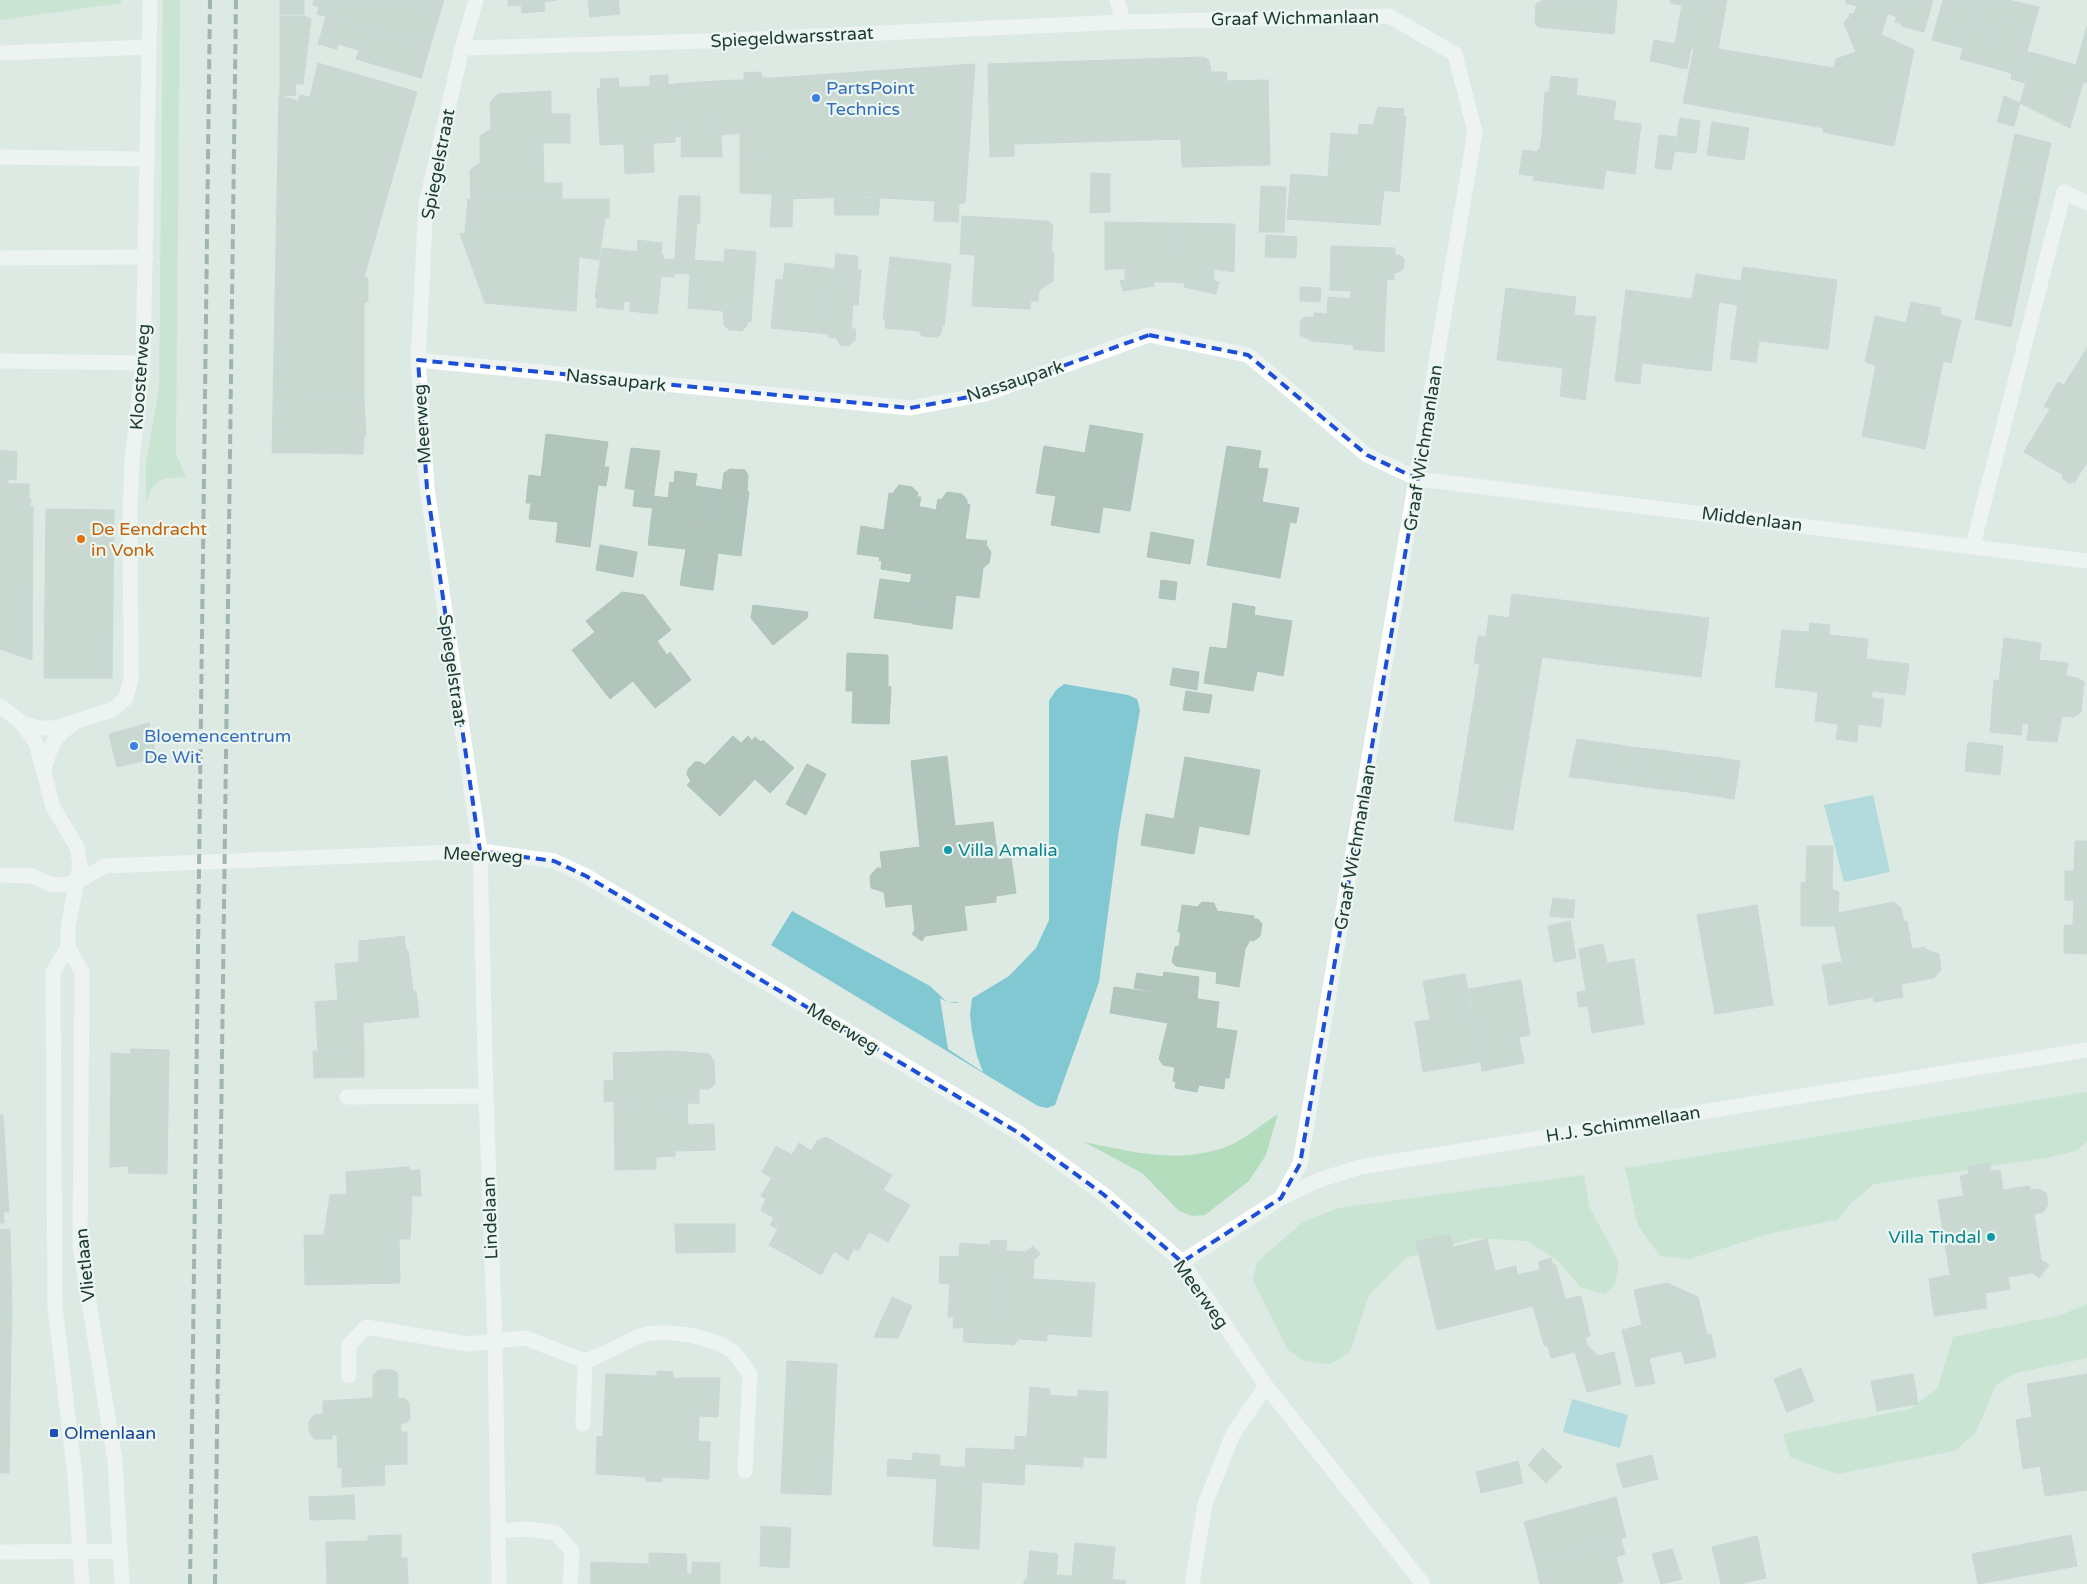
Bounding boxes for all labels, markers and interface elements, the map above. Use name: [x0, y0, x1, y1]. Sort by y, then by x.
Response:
street label: Graaf Wichmanlaan: [1211, 6, 1379, 30]
street label: Spiegeldwarsstraat: [710, 22, 874, 52]
place label: PartsPoint Technics: [826, 77, 915, 120]
marker: PartsPoint Technics: [810, 92, 822, 104]
street label: Spiegelstraat: [416, 107, 460, 221]
street label: Kloosterweg: [125, 323, 155, 431]
street label: Nassaupark: [964, 355, 1067, 407]
street label: Graaf Wichmanlaan: [1399, 363, 1447, 533]
street label: Nassaupark: [565, 364, 668, 396]
street label: Meerweg: [408, 383, 436, 465]
street label: Middenlaan: [1700, 502, 1804, 536]
place label: De Eendracht in Vonk: [91, 518, 207, 561]
marker: De Eendracht in Vonk: [75, 533, 87, 545]
street label: Spiegelstraat: [434, 613, 472, 727]
place label: Bloemencentrum De Wit: [144, 725, 291, 768]
marker: Bloemencentrum De Wit: [128, 740, 140, 752]
street label: Graaf Wichmanlaan: [1330, 762, 1380, 932]
place label: Villa Amalia: [958, 839, 1058, 861]
street label: Meerweg: [442, 842, 524, 868]
marker: Villa Amalia: [942, 844, 954, 856]
street label: Meerweg: [803, 998, 883, 1058]
street label: H.J. Schimmellaan: [1544, 1101, 1702, 1147]
street label: Lindelaan: [478, 1176, 502, 1260]
place label: Villa Tindal: [1888, 1226, 1981, 1248]
street label: Vlietlaan: [70, 1227, 100, 1303]
marker: Villa Tindal: [1985, 1231, 1997, 1243]
street label: Meerweg: [1169, 1255, 1233, 1333]
place label: Olmenlaan: [64, 1422, 156, 1444]
marker: Olmenlaan: [48, 1427, 60, 1439]

